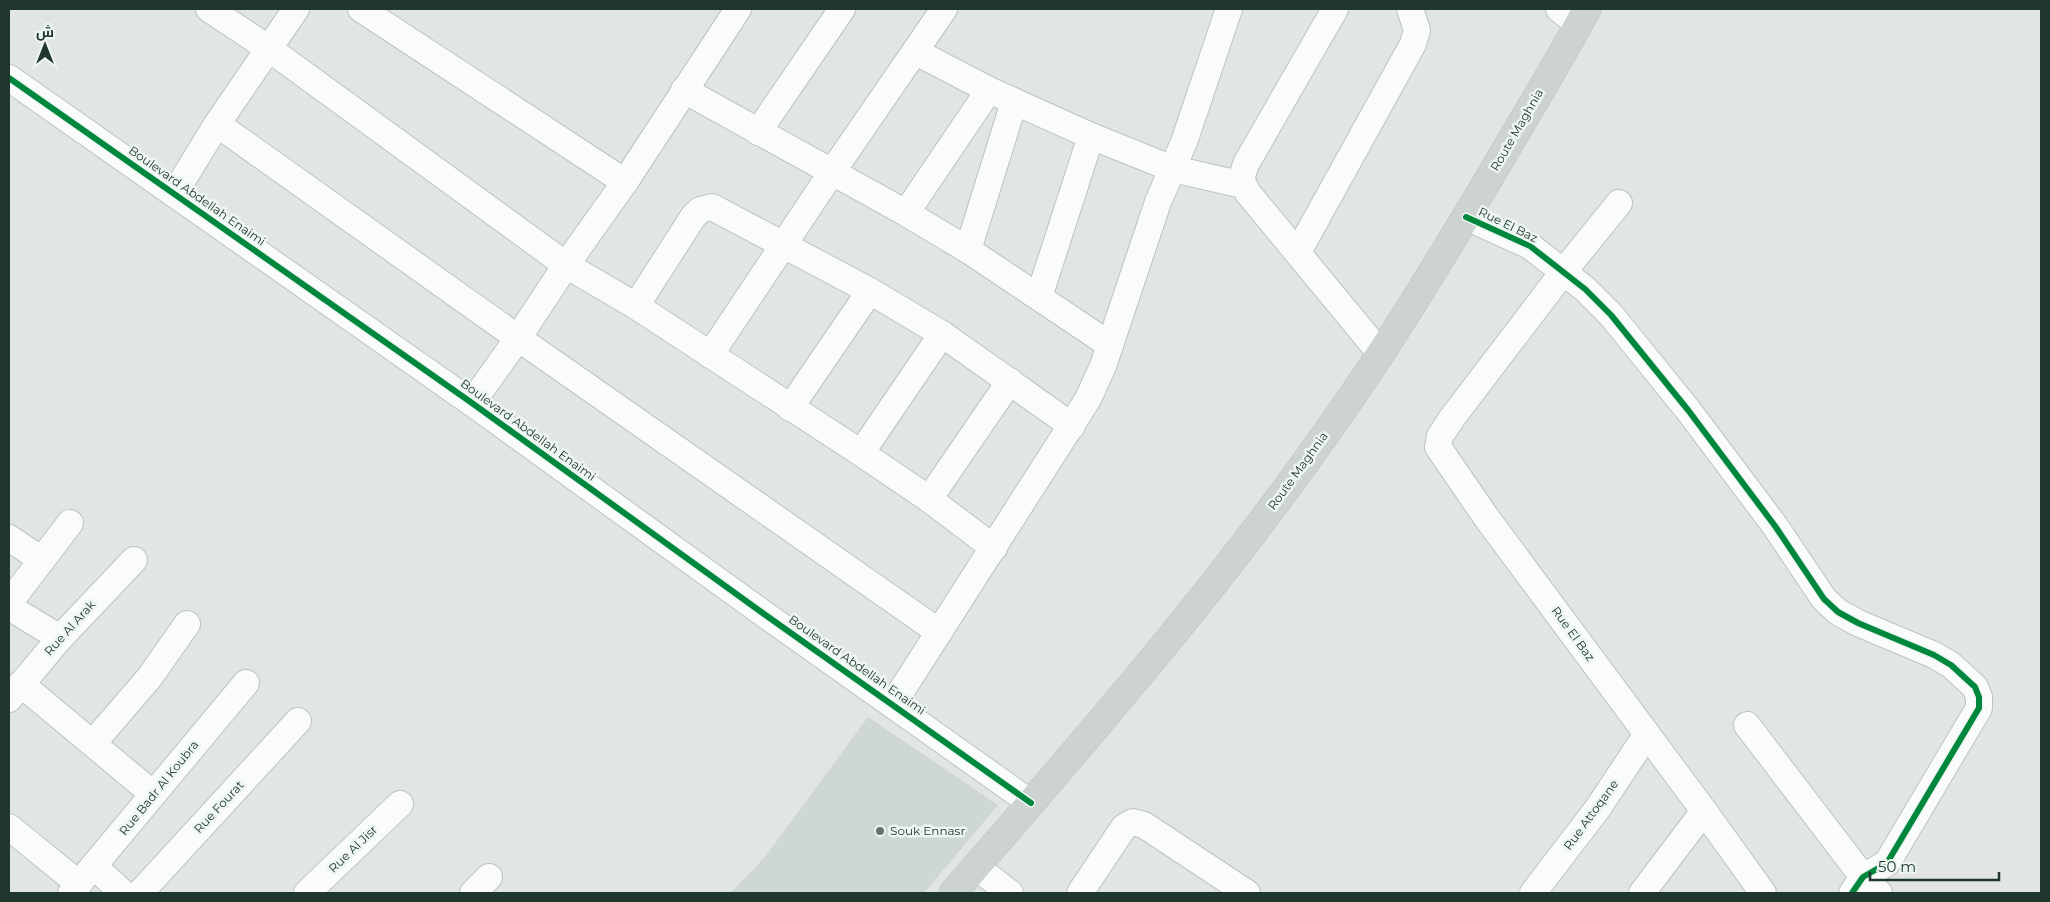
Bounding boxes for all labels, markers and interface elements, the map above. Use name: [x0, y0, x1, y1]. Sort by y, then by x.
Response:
north arrow: [20, 20, 70, 70]
text: ش: [36, 23, 54, 41]
street label: Route Maghnia: [1487, 86, 1546, 174]
street label: Boulevard Abdellah Enaimi: [126, 143, 269, 249]
street label: Rue El Baz: [1476, 204, 1540, 245]
street label: Boulevard Abdellah Enaimi: [458, 375, 599, 484]
street label: Route Maghnia: [1264, 429, 1331, 513]
street label: Rue Al Arak: [41, 596, 99, 658]
street label: Rue El Baz: [1549, 603, 1598, 664]
street label: Boulevard Abdellah Enaimi: [786, 612, 929, 718]
street label: Rue Badr Al Koubra: [116, 737, 201, 838]
street label: Rue Fourat: [191, 777, 247, 836]
street label: Rue Attoqane: [1560, 777, 1621, 853]
street label: Rue Al Jisr: [325, 822, 380, 876]
place label: Souk Ennasr: [890, 823, 965, 838]
marker: Souk Ennasr: [874, 825, 886, 837]
scale bar: [1870, 850, 1999, 882]
text: 50 m: [1878, 857, 1916, 876]

